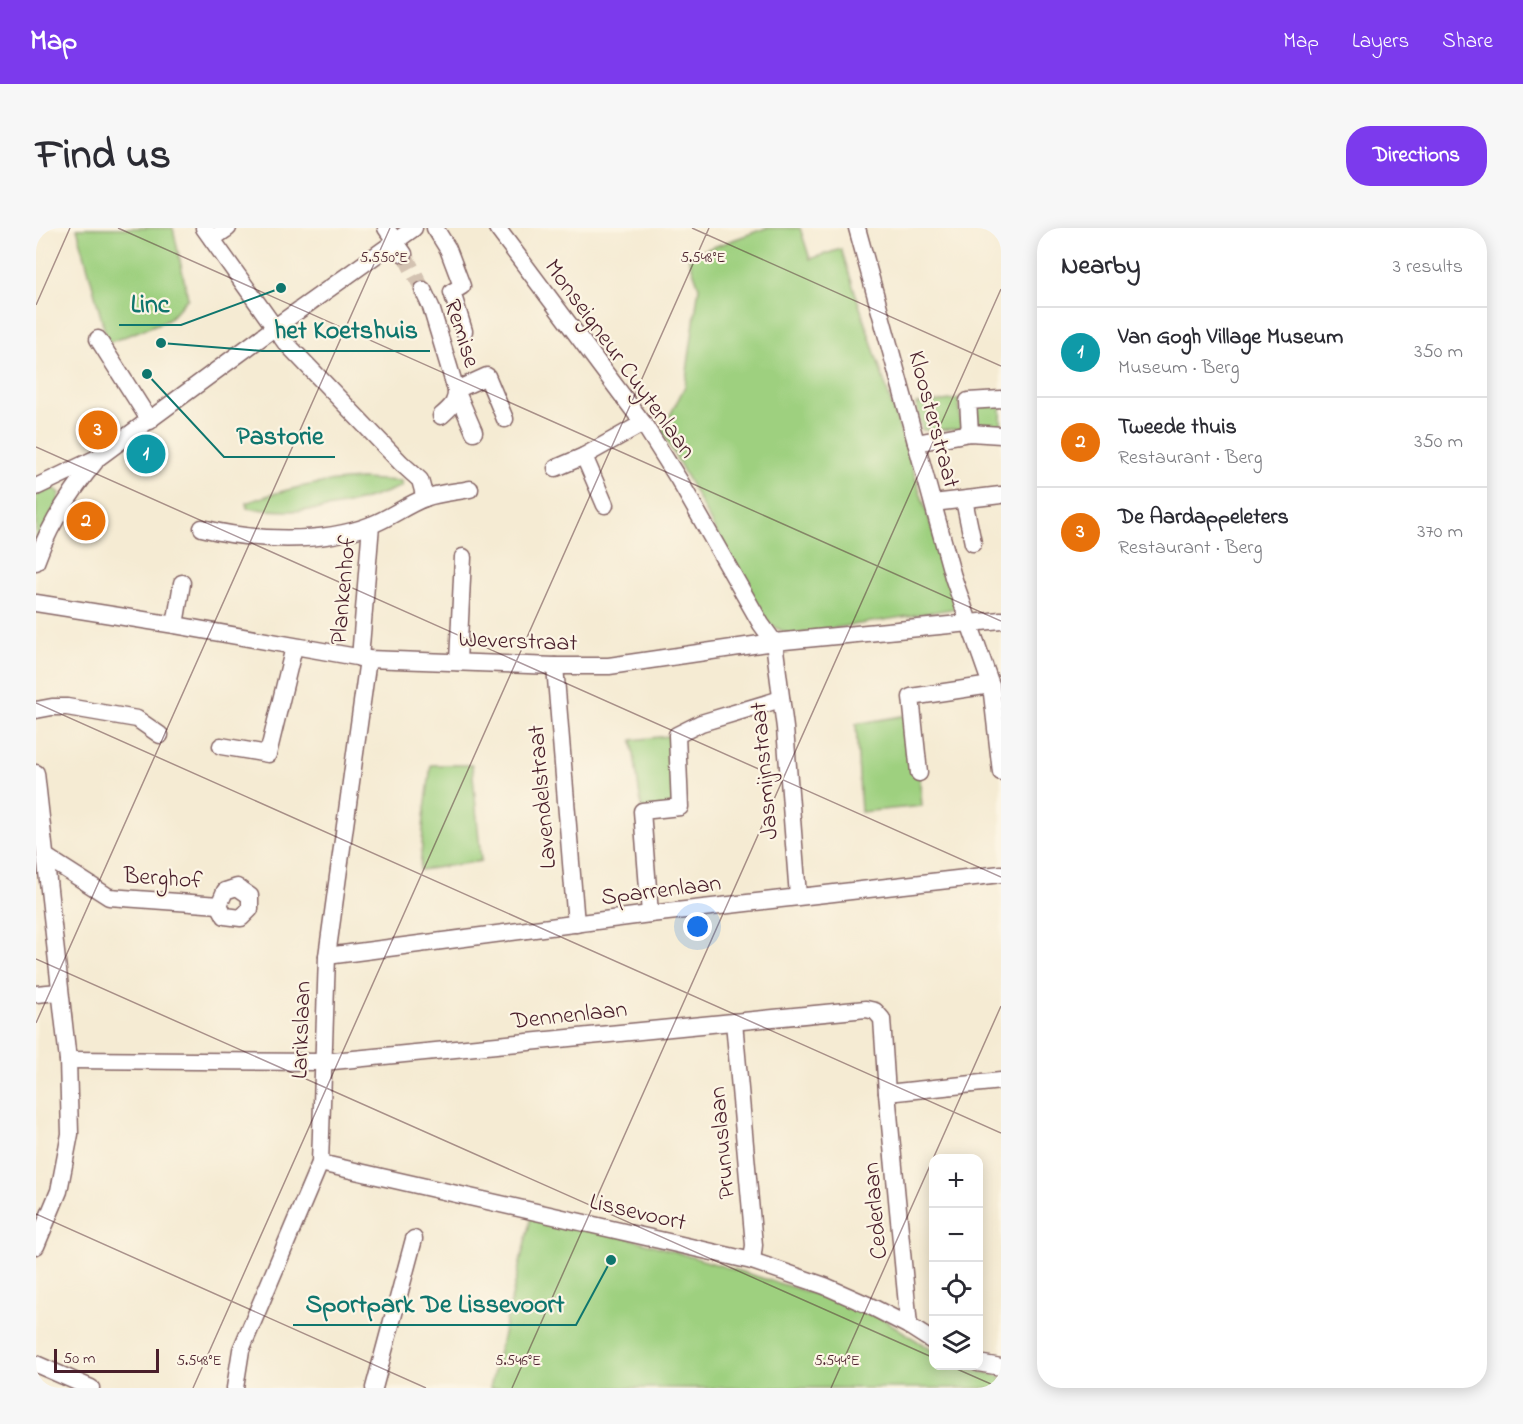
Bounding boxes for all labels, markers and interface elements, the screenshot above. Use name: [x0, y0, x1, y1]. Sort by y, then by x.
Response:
text: Map: [30, 22, 77, 63]
text: Map: [1283, 27, 1319, 57]
text: Layers: [1352, 27, 1409, 57]
text: Share: [1442, 27, 1493, 57]
text: Find us: [36, 126, 171, 187]
button: Directions: [1346, 126, 1487, 186]
text: 5.550°E: [360, 247, 408, 269]
text: 5.548°E: [680, 247, 726, 269]
text: Nearby: [1061, 248, 1140, 286]
street label: Monseigneur Cuytenlaan: [534, 252, 703, 467]
text: 3 results: [1393, 253, 1463, 282]
callout: Linc: [119, 281, 181, 325]
text: Linc: [131, 287, 171, 325]
street label: Remise: [433, 295, 488, 373]
callout: het Koetshuis: [262, 307, 430, 351]
text: het Koetshuis: [274, 313, 418, 351]
text: Van Gogh Village Museum: [1118, 322, 1343, 354]
text: 1: [1077, 338, 1084, 367]
text: 350 m: [1414, 338, 1463, 367]
street label: Kloosterstraat: [897, 347, 968, 492]
text: Museum · Berg: [1118, 354, 1239, 383]
pin: 3: [78, 408, 118, 452]
text: Tweede thuis: [1118, 412, 1237, 444]
callout: Pastorie: [224, 413, 335, 457]
text: Pastorie: [236, 419, 325, 457]
text: 2: [1076, 428, 1085, 457]
text: 350 m: [1414, 428, 1463, 457]
pin: 1: [126, 432, 166, 476]
text: Restaurant · Berg: [1118, 444, 1263, 473]
pin: 2: [67, 498, 106, 544]
text: De Aardappeleters: [1118, 502, 1289, 534]
text: 3: [1076, 518, 1085, 547]
text: 370 m: [1417, 518, 1463, 547]
street label: Plankenhof: [322, 533, 367, 646]
text: Restaurant · Berg: [1118, 534, 1263, 563]
street label: Weverstraat: [458, 623, 578, 662]
street label: Jasmijnstraat: [742, 700, 789, 841]
street label: Lavendelstraat: [520, 723, 567, 870]
street label: Berghof: [121, 859, 204, 900]
street label: Sparrenlaan: [599, 867, 723, 916]
your location: [683, 912, 712, 941]
street label: Larikslaan: [283, 980, 322, 1080]
street label: Dennenlaan: [509, 993, 629, 1040]
street label: Prunuslaan: [701, 1085, 746, 1201]
map controls: [929, 1154, 983, 1370]
button: +: [929, 1154, 983, 1208]
street label: Cederlaan: [855, 1161, 898, 1261]
street label: Lissevoort: [586, 1185, 689, 1242]
button: −: [929, 1208, 983, 1262]
button: locate: [929, 1262, 983, 1316]
callout: Sportpark De Lissevoort: [293, 1281, 576, 1325]
text: Sportpark De Lissevoort: [306, 1287, 565, 1325]
button: layers: [929, 1316, 983, 1370]
scale bar: [54, 1346, 159, 1374]
text: 50 m: [63, 1347, 95, 1371]
text: 5.548°E: [176, 1350, 222, 1372]
text: 5.546°E: [495, 1350, 541, 1372]
text: 5.544°E: [814, 1350, 860, 1372]

